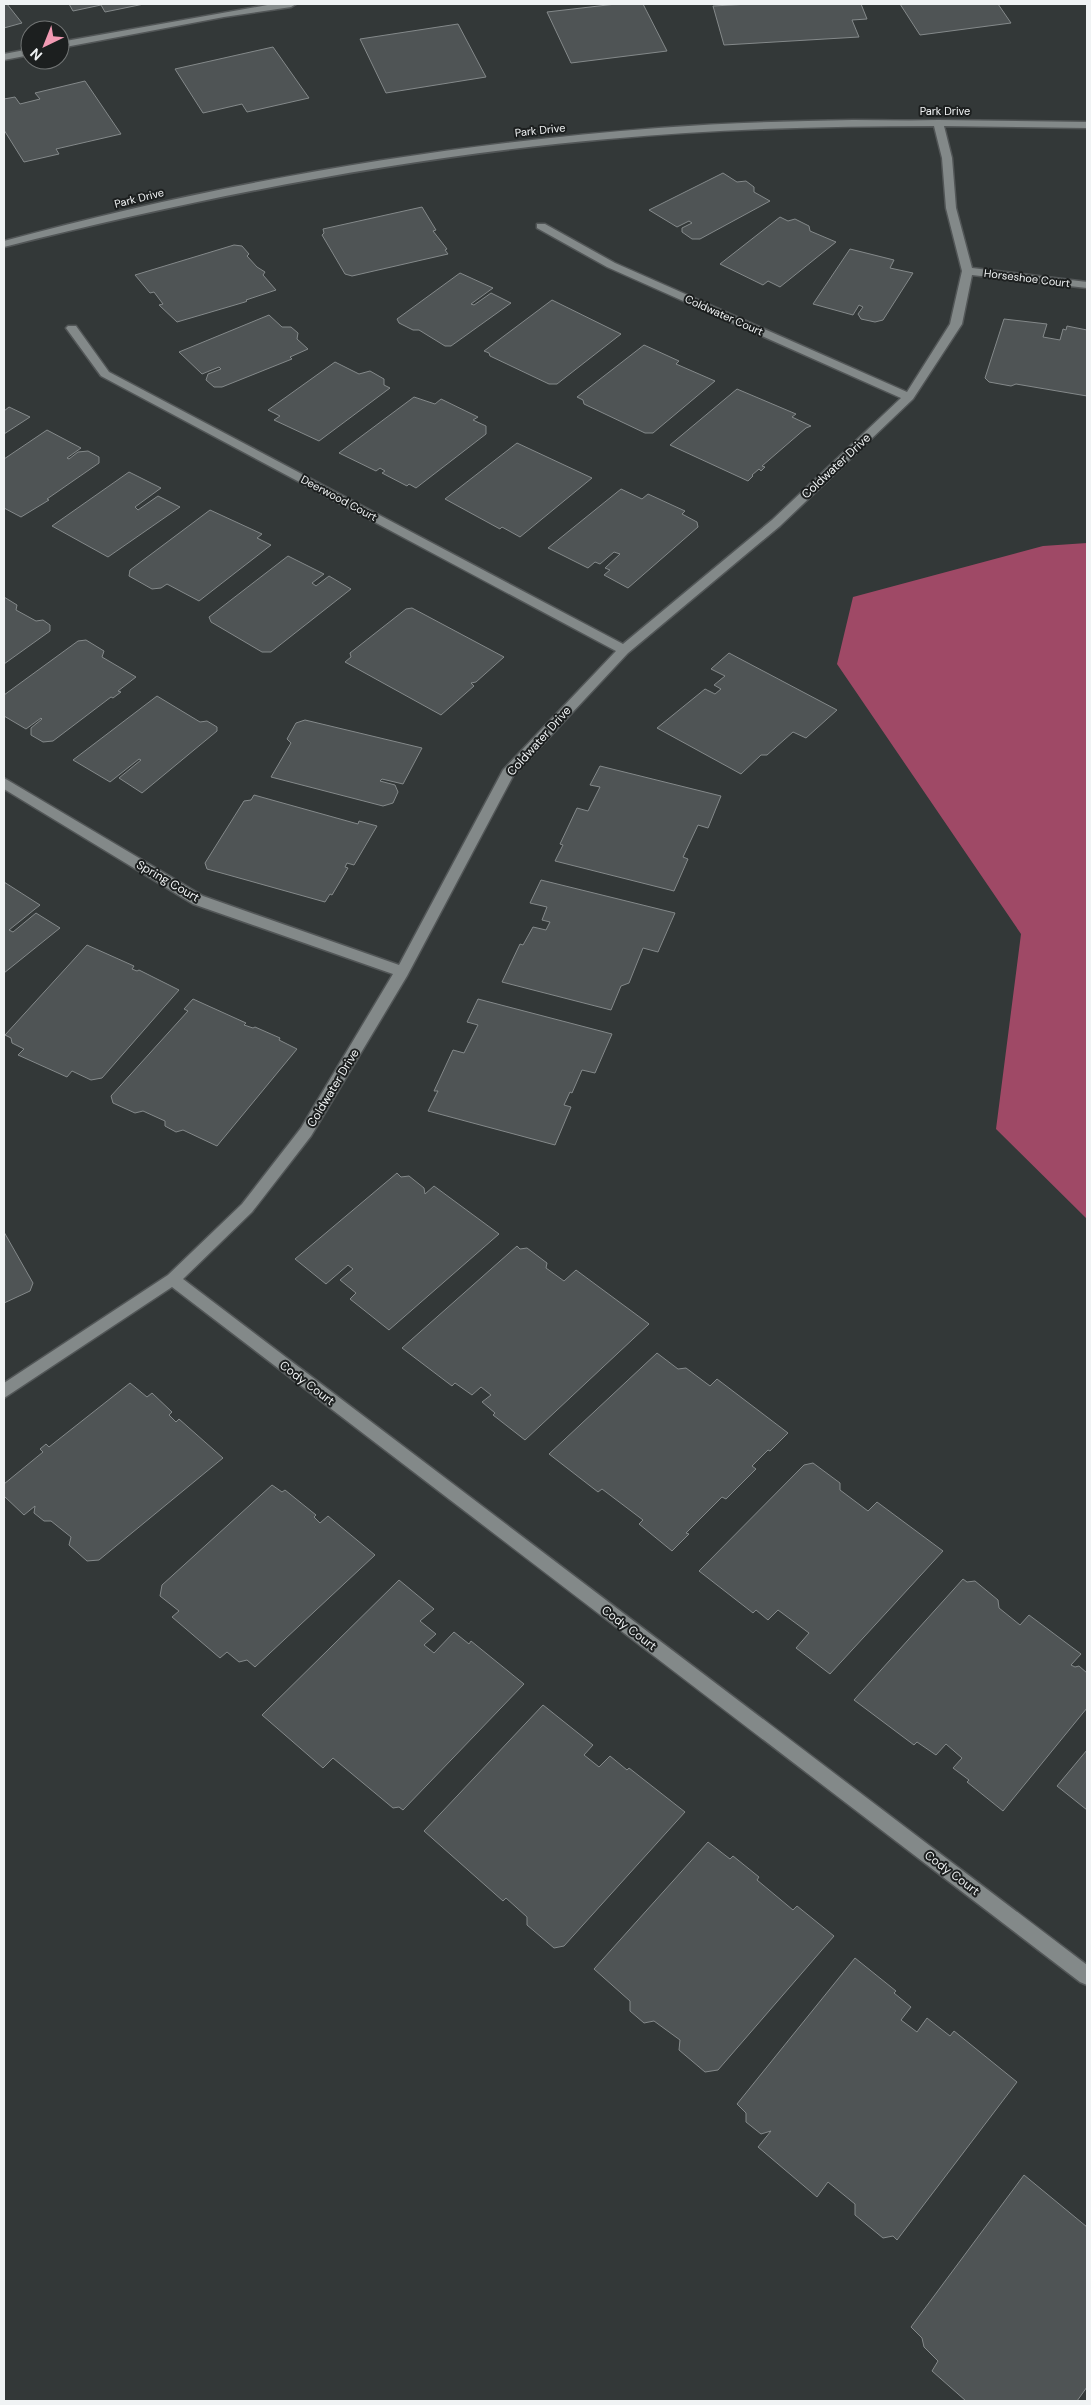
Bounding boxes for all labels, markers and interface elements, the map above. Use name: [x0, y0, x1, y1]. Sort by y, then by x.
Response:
north arrow: [20, 20, 70, 70]
text: N: [26, 44, 46, 65]
street label: Park Drive: [920, 104, 970, 118]
street label: Park Drive: [514, 120, 566, 140]
street label: Park Drive: [113, 185, 165, 211]
street label: Horseshoe Court: [983, 266, 1071, 290]
street label: Coldwater Court: [683, 291, 765, 339]
street label: Coldwater Drive: [798, 430, 874, 502]
street label: Deerwood Court: [298, 472, 380, 524]
street label: Coldwater Drive: [503, 703, 575, 779]
street label: Spring Court: [134, 856, 203, 906]
street label: Coldwater Drive: [303, 1046, 363, 1130]
street label: Cody Court: [276, 1357, 338, 1409]
street label: Cody Court: [598, 1602, 660, 1654]
street label: Cody Court: [921, 1847, 983, 1899]

